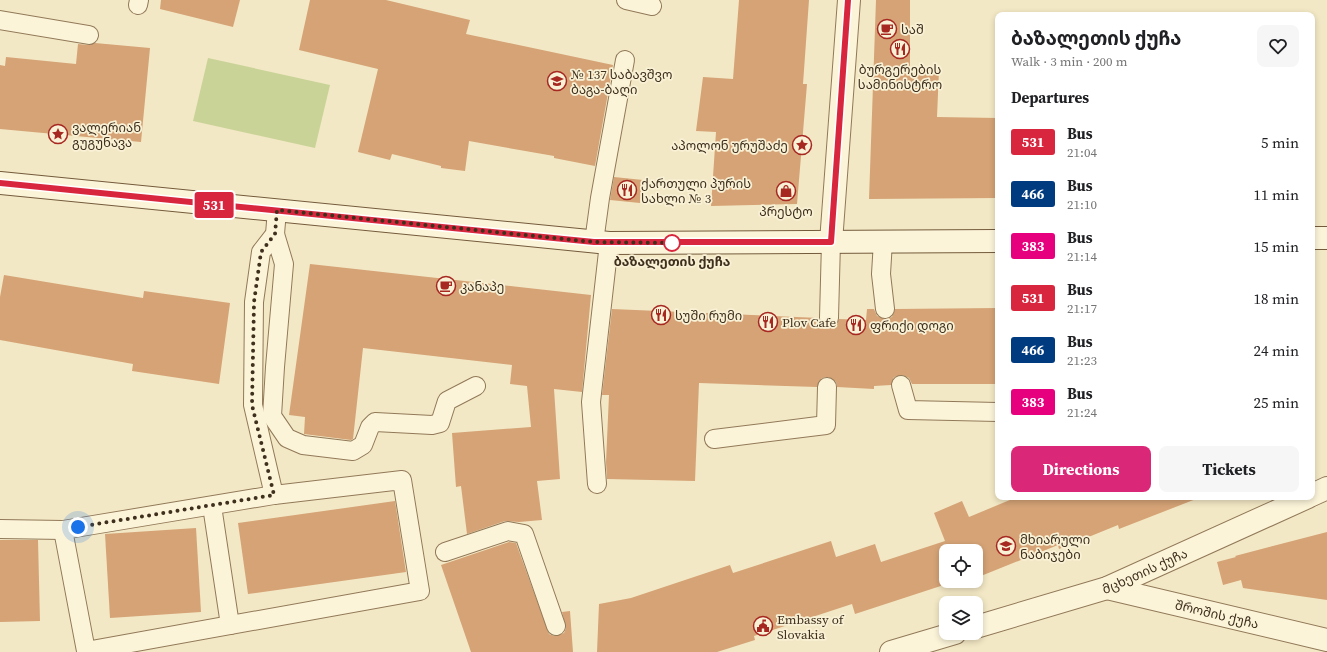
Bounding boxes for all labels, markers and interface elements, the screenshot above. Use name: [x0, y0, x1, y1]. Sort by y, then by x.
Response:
cafe icon: საშ: [876, 18, 898, 40]
place label: საშ: [901, 21, 924, 38]
text: ბაზალეთის ქუჩა: [1011, 25, 1181, 51]
button: heart: [1257, 25, 1299, 67]
restaurant icon: ბურგერების სამინისტრო: [889, 38, 911, 60]
text: Walk · 3 min · 200 m: [1011, 53, 1127, 70]
place label: ბურგერების სამინისტრო: [858, 61, 942, 93]
place label: № 137 საბავშვო ბაგა-ბაღი: [571, 66, 672, 98]
school or university icon: № 137 საბავშვო ბაგა-ბაღი: [546, 70, 568, 92]
text: Departures: [1011, 87, 1089, 108]
place label: ვალერიან გუგუნავა: [72, 119, 141, 151]
place icon: ვალერიან გუგუნავა: [47, 123, 69, 145]
text: Bus: [1067, 123, 1093, 144]
text: 531: [1022, 132, 1044, 152]
text: 5 min: [1261, 132, 1299, 153]
place icon: აპოლონ ურუშაძე: [791, 134, 813, 156]
place label: აპოლონ ურუშაძე: [671, 137, 788, 154]
text: 21:04: [1067, 144, 1097, 161]
place label: ქართული პურის სახლი № 3: [641, 175, 751, 207]
text: Bus: [1067, 175, 1093, 196]
restaurant icon: ქართული პურის სახლი № 3: [616, 179, 638, 201]
shop icon: პრესტო: [775, 180, 797, 202]
text: 466: [1022, 184, 1044, 204]
text: 11 min: [1253, 184, 1299, 205]
line badge: 531: [191, 192, 237, 218]
text: 531: [203, 195, 225, 215]
text: 21:10: [1067, 196, 1097, 213]
place label: პრესტო: [759, 203, 813, 220]
text: Bus: [1067, 227, 1093, 248]
marker: ბაზალეთის ქუჩა: [663, 234, 681, 252]
text: 383: [1022, 236, 1044, 256]
text: 15 min: [1253, 236, 1299, 257]
text: 21:14: [1067, 248, 1097, 265]
place label: ბაზალეთის ქუჩა: [614, 253, 730, 270]
cafe icon: კანაპე: [435, 275, 457, 297]
place label: კანაპე: [460, 278, 504, 295]
text: Bus: [1067, 279, 1093, 300]
text: 531: [1022, 288, 1044, 308]
text: 18 min: [1253, 288, 1299, 309]
text: 21:17: [1067, 300, 1097, 317]
restaurant icon: სუში რუმი: [650, 304, 672, 326]
place label: სუში რუმი: [675, 307, 742, 324]
restaurant icon: Plov Cafe: [757, 311, 779, 333]
place label: Plov Cafe: [782, 314, 836, 331]
restaurant icon: ფრიქი დოგი: [845, 314, 867, 336]
place label: ფრიქი დოგი: [870, 317, 954, 334]
text: Bus: [1067, 331, 1093, 352]
text: 466: [1022, 340, 1044, 360]
text: 24 min: [1253, 340, 1299, 361]
text: 21:23: [1067, 352, 1097, 369]
text: Bus: [1067, 383, 1093, 404]
text: 383: [1022, 392, 1044, 412]
text: 25 min: [1253, 392, 1299, 413]
text: 21:24: [1067, 404, 1097, 421]
button: Directions: [1011, 446, 1151, 492]
button: Tickets: [1159, 446, 1299, 492]
your location: [68, 517, 88, 537]
place label: მხიარული ნაბიჯები: [1020, 531, 1090, 563]
school or university icon: მხიარული ნაბიჯები: [995, 535, 1017, 557]
map controls: [939, 544, 983, 640]
button: locate: [939, 544, 983, 588]
street label: მცხეთის ქუჩა: [1100, 545, 1190, 598]
button: layers: [939, 596, 983, 640]
street label: შროშის ქუჩა: [1173, 596, 1260, 633]
place label: Embassy of Slovakia: [777, 611, 845, 643]
public building icon: Embassy of Slovakia: [752, 615, 774, 637]

